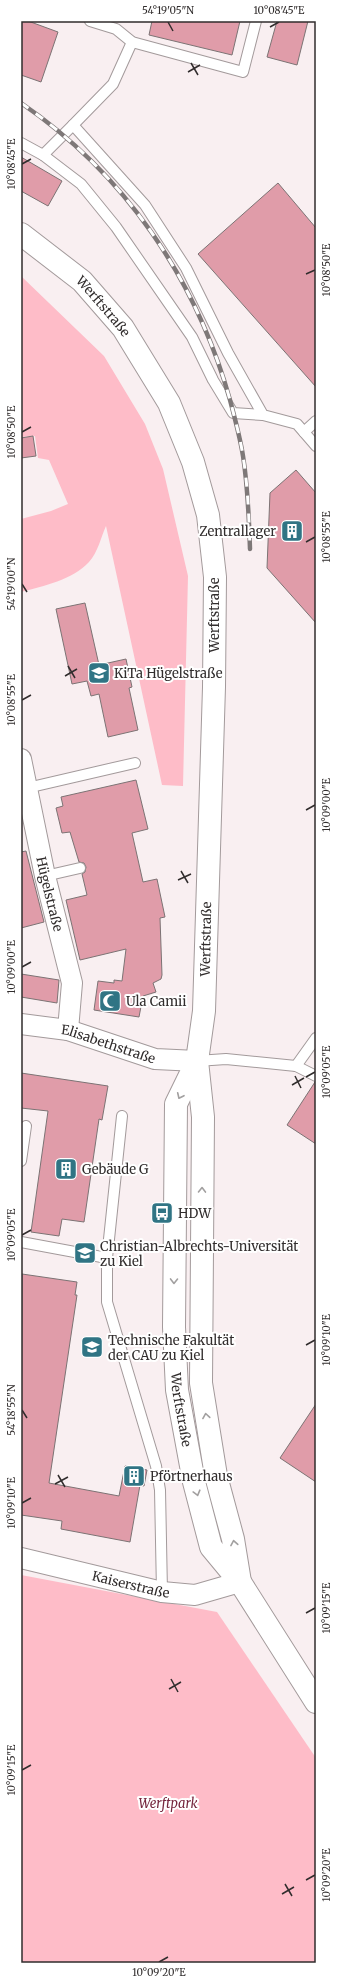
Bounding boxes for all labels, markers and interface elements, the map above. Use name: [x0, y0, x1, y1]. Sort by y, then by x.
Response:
text: 54°19'05"N: [142, 4, 194, 17]
text: 10°08'45"E: [254, 4, 305, 17]
text: 10°08'45"E: [5, 138, 18, 189]
text: 10°08'50"E: [320, 243, 333, 296]
street label: Werftstraße: [72, 271, 135, 340]
text: 10°08'50"E: [5, 405, 18, 458]
text: 10°08'55"E: [320, 510, 333, 563]
building icon: Zentrallager: [279, 518, 305, 544]
place label: Zentrallager: [199, 523, 276, 540]
text: 54°19'00"N: [5, 557, 18, 611]
street label: Werftstraße: [206, 577, 223, 653]
school or university icon: KiTa Hügelstraße: [86, 660, 112, 686]
place label: KiTa Hügelstraße: [114, 665, 223, 682]
text: 10°08'55"E: [5, 673, 18, 726]
text: 10°09'00"E: [320, 777, 333, 832]
street label: Hügelstraße: [33, 855, 67, 933]
street label: Werftstraße: [197, 901, 215, 978]
text: 10°09'00"E: [5, 939, 18, 994]
mosque icon: Ula Camii: [97, 988, 123, 1014]
place label: Ula Camii: [126, 993, 186, 1010]
street label: Elisabethstraße: [60, 1021, 158, 1067]
text: 10°09'05"E: [320, 1045, 333, 1098]
one-way arrow: [177, 1092, 185, 1099]
building icon: Gebäude G: [53, 1156, 79, 1182]
place label: Gebäude G: [82, 1161, 149, 1178]
one-way arrow: [198, 1187, 206, 1193]
bus stop icon: HDW: [149, 1200, 175, 1226]
place label: HDW: [178, 1205, 212, 1222]
text: 10°09'05"E: [5, 1208, 18, 1261]
place label: Christian-Albrechts-Universität zu Kiel: [100, 1238, 298, 1270]
school or university icon: Christian-Albrechts-Universität zu Kiel: [72, 1240, 98, 1266]
one-way arrow: [170, 1278, 178, 1284]
text: 10°09'10"E: [320, 1314, 333, 1366]
place label: Technische Fakultät der CAU zu Kiel: [108, 1332, 234, 1364]
school or university icon: Technische Fakultät der CAU zu Kiel: [79, 1334, 105, 1360]
street label: Werftstraße: [168, 1371, 196, 1448]
text: 54°18'55"N: [5, 1384, 18, 1436]
one-way arrow: [203, 1413, 211, 1419]
building icon: Pförtnerhaus: [121, 1463, 147, 1489]
place label: Pförtnerhaus: [150, 1468, 233, 1485]
text: 10°09'10"E: [5, 1477, 18, 1529]
one-way arrow: [192, 1489, 201, 1496]
one-way arrow: [230, 1540, 238, 1546]
street label: Kaiserstraße: [90, 1567, 170, 1601]
text: 10°09'15"E: [320, 1582, 333, 1633]
text: 10°09'15"E: [5, 1744, 18, 1795]
park label: Werftpark: [138, 1795, 198, 1812]
text: 10°09'20"E: [320, 1848, 333, 1902]
text: 10°09'20"E: [132, 1966, 186, 1979]

